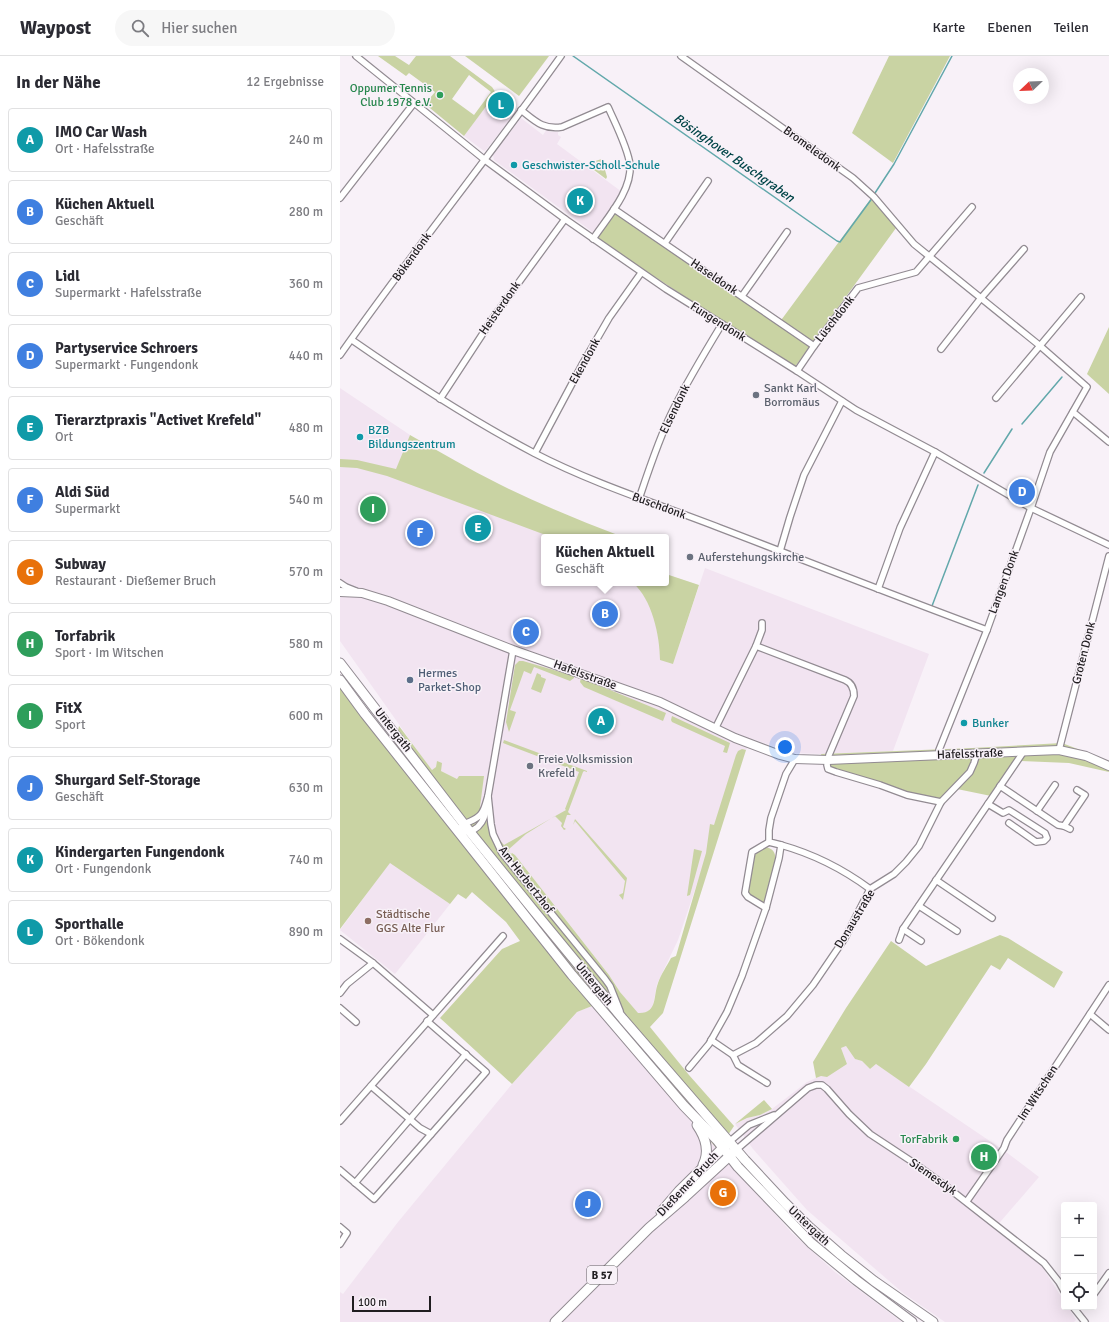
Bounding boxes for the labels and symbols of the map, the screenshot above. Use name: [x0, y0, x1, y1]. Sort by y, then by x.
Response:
north arrow: [1013, 68, 1049, 104]
place label: Oppumer Tennis Club 1978 e.V.: [350, 81, 432, 110]
marker: Oppumer Tennis Club 1978 e.V.: [435, 90, 445, 100]
pin: L: [488, 90, 514, 120]
water label: Bösinghover Buschgraben: [670, 110, 798, 206]
street label: Bromeledonk: [780, 123, 844, 175]
place label: Geschwister-Scholl-Schule: [522, 158, 660, 173]
marker: Geschwister-Scholl-Schule: [509, 160, 519, 170]
pin: K: [567, 186, 593, 216]
street label: Bökendonk: [389, 230, 435, 284]
street label: Haseldonk: [687, 256, 741, 298]
street label: Heisterdonk: [476, 278, 524, 338]
street label: Lüschdonk: [812, 293, 858, 345]
street label: Fungendonk: [687, 299, 749, 345]
street label: Ekendonk: [566, 335, 604, 387]
place label: Sankt Karl Borromäus: [764, 381, 820, 410]
street label: Elsendonk: [657, 382, 693, 436]
marker: Sankt Karl Borromäus: [751, 390, 761, 400]
place label: BZB Bildungszentrum: [368, 423, 456, 452]
marker: BZB Bildungszentrum: [355, 432, 365, 442]
pin: D: [1009, 477, 1035, 507]
street label: Buschdonk: [630, 489, 688, 523]
pin: I: [360, 494, 386, 524]
pin: E: [465, 513, 491, 543]
pin: F: [407, 518, 433, 548]
street label: Langen Donk: [986, 548, 1022, 616]
place label: Auferstehungskirche: [698, 550, 804, 565]
marker: Auferstehungskirche: [685, 552, 695, 562]
pin: B: [592, 599, 618, 629]
pin: C: [513, 617, 539, 647]
street label: Groten Donk: [1069, 620, 1099, 686]
street label: Hafelsstraße: [551, 657, 619, 693]
place label: Hermes Parket-Shop: [418, 666, 481, 695]
marker: Hermes Parket-Shop: [405, 675, 415, 685]
street label: Untergath: [371, 705, 415, 755]
pin: A: [588, 706, 614, 736]
place label: Bunker: [972, 716, 1009, 731]
marker: Bunker: [959, 718, 969, 728]
your location: [775, 737, 795, 757]
street label: Hafelsstraße: [937, 745, 1003, 763]
place label: Freie Volksmission Krefeld: [538, 752, 633, 781]
marker: Freie Volksmission Krefeld: [525, 761, 535, 771]
street label: Am Herbertzhof: [495, 843, 558, 918]
street label: Donaustraße: [831, 887, 879, 951]
place label: Städtische GGS Alte Flur: [376, 907, 445, 936]
marker: Städtische GGS Alte Flur: [363, 916, 373, 926]
street label: Untergath: [572, 959, 616, 1009]
street label: Im Witschen: [1014, 1062, 1062, 1124]
place label: TorFabrik: [900, 1132, 948, 1147]
marker: TorFabrik: [951, 1134, 961, 1144]
pin: H: [971, 1142, 997, 1172]
street label: Dießemer Bruch: [654, 1148, 722, 1220]
street label: Siemesdyk: [906, 1155, 960, 1199]
pin: G: [710, 1178, 736, 1208]
pin: J: [575, 1189, 601, 1219]
street label: Untergath: [785, 1203, 833, 1249]
road number: B 57: [587, 1266, 617, 1284]
scale bar: [352, 1294, 431, 1313]

